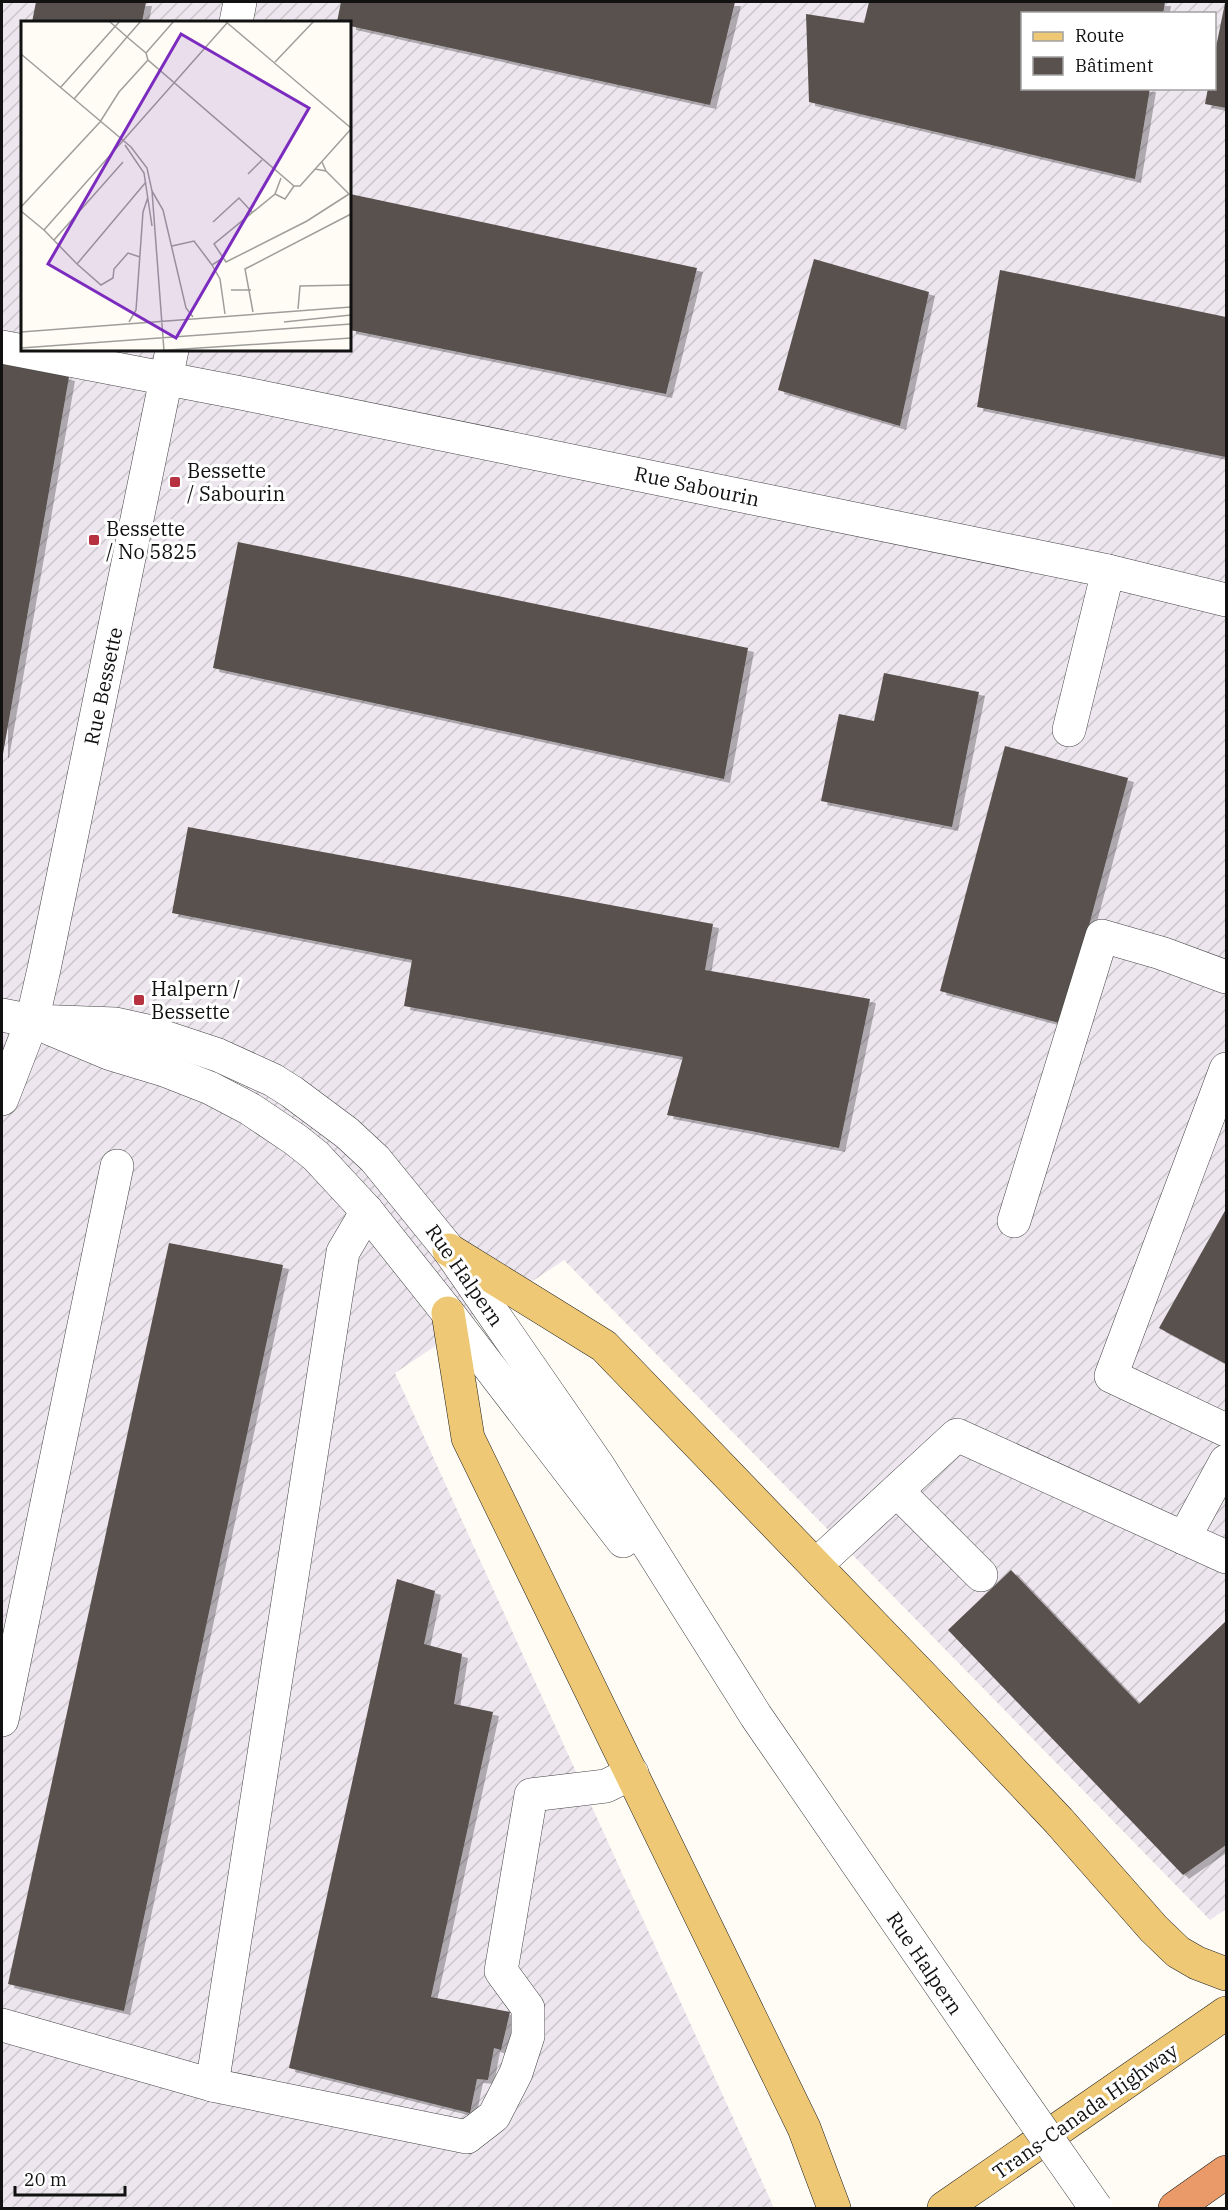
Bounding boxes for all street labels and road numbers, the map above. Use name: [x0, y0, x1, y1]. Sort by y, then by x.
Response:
street label: Rue Sabourin: [632, 460, 762, 512]
street label: Rue Bessette: [77, 625, 129, 747]
street label: Rue Halpern: [420, 1219, 510, 1331]
street label: Rue Halpern: [881, 1906, 969, 2020]
street label: Trans-Canada Highway: [987, 2037, 1183, 2185]

